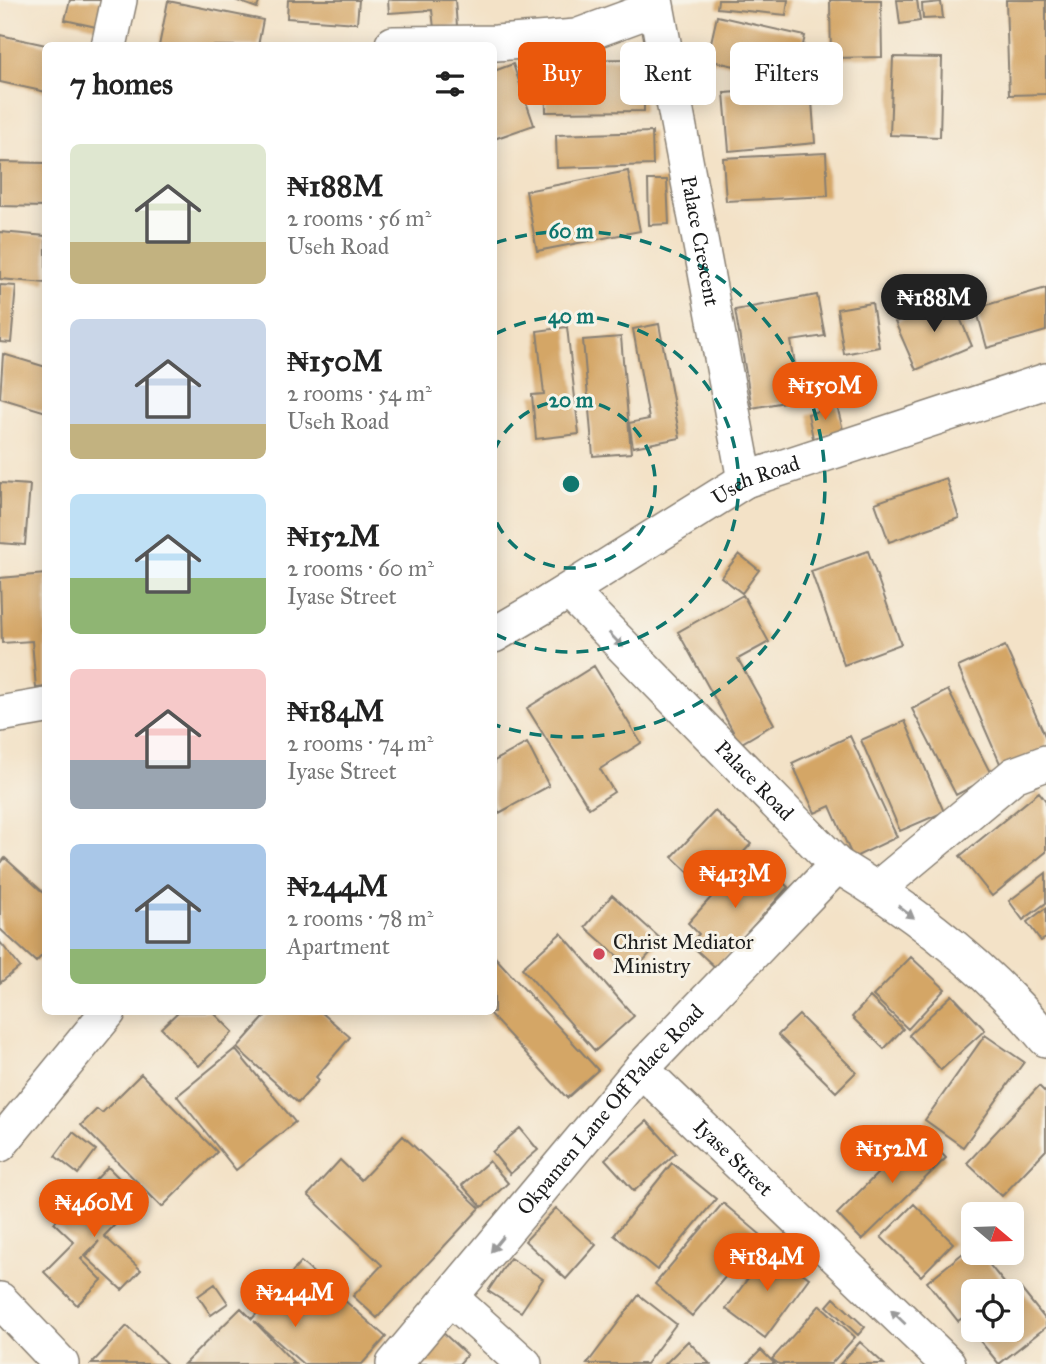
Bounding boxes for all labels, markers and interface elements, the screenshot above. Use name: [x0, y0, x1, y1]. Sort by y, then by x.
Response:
chip: Buy: [518, 42, 606, 105]
chip: Rent: [620, 42, 716, 105]
chip: Filters: [730, 42, 843, 105]
icon: filters: [431, 65, 469, 103]
text: 7 homes: [70, 66, 173, 102]
text: ₦188M: [287, 168, 383, 204]
icon: home: [126, 172, 210, 256]
street label: Palace Crescent: [675, 174, 725, 309]
text: 2 rooms · 56 m²: [287, 204, 431, 232]
text: 60 m: [548, 218, 594, 244]
text: Useh Road: [287, 232, 389, 260]
pin: ₦188M: [885, 274, 983, 334]
text: ₦188M: [897, 283, 971, 311]
text: 40 m: [548, 303, 594, 329]
text: ₦150M: [287, 343, 383, 379]
icon: home: [126, 347, 210, 431]
pin: ₦150M: [776, 362, 874, 422]
text: ₦150M: [788, 371, 862, 399]
text: 2 rooms · 54 m²: [287, 379, 432, 407]
text: 20 m: [549, 387, 594, 413]
text: Useh Road: [287, 407, 389, 435]
street label: Useh Road: [707, 450, 803, 511]
centre of rings: [559, 472, 583, 496]
text: ₦152M: [287, 518, 380, 554]
icon: home: [126, 522, 210, 606]
text: 2 rooms · 60 m²: [287, 554, 434, 582]
text: Iyase Street: [287, 582, 397, 610]
one-way arrow: [608, 631, 624, 648]
text: ₦184M: [287, 693, 384, 729]
icon: home: [126, 697, 210, 781]
text: 2 rooms · 74 m²: [287, 729, 433, 757]
street label: Palace Road: [709, 735, 800, 826]
text: Iyase Street: [287, 757, 397, 785]
pin: ₦413M: [686, 850, 784, 910]
text: ₦413M: [699, 859, 771, 887]
text: ₦244M: [287, 868, 388, 904]
icon: home: [126, 872, 210, 956]
text: 2 rooms · 78 m²: [287, 904, 433, 932]
one-way arrow: [897, 904, 915, 919]
place label: Christ Mediator Ministry: [613, 929, 754, 979]
text: Apartment: [287, 932, 390, 960]
marker: Christ Mediator Ministry: [591, 946, 607, 962]
street label: Okpamen Lane Off Palace Road: [511, 998, 710, 1220]
street label: Iyase Street: [688, 1114, 779, 1202]
pin: ₦152M: [843, 1126, 941, 1185]
text: ₦152M: [856, 1134, 928, 1162]
pin: ₦460M: [45, 1180, 143, 1239]
text: ₦460M: [55, 1188, 133, 1216]
north arrow: [961, 1202, 1024, 1265]
map controls: [961, 1202, 1024, 1342]
pin: ₦184M: [718, 1234, 816, 1293]
one-way arrow: [490, 1235, 505, 1252]
text: ₦184M: [730, 1242, 804, 1270]
pin: ₦244M: [246, 1270, 344, 1329]
text: ₦244M: [256, 1278, 334, 1306]
button: locate: [961, 1279, 1024, 1342]
one-way arrow: [890, 1308, 907, 1325]

